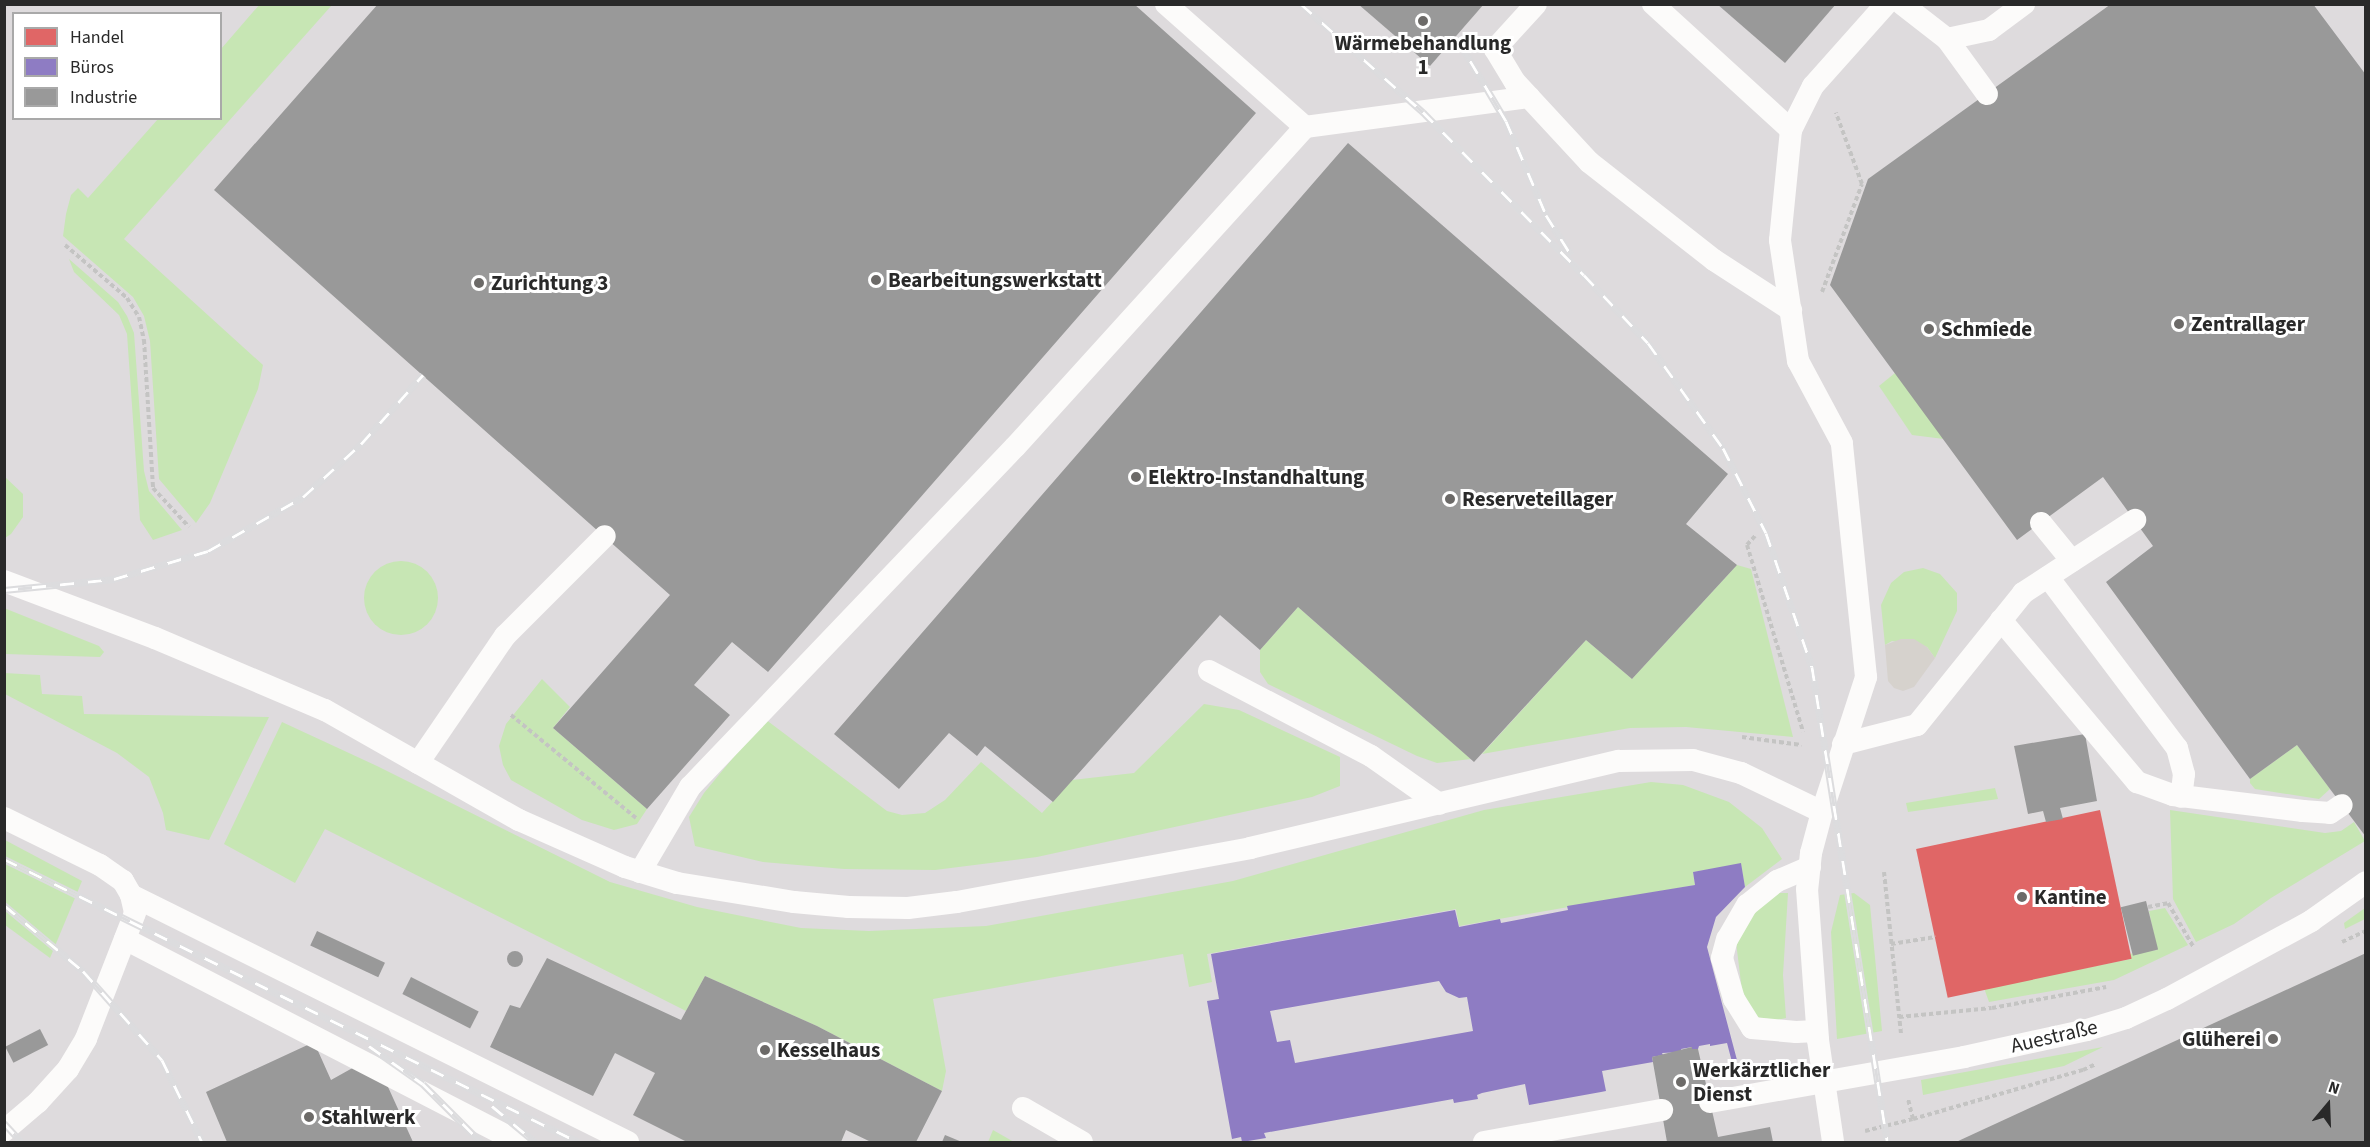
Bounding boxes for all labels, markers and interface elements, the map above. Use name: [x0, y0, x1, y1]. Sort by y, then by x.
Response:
legend: [12, 12, 222, 120]
marker: Wärmebehandlung 1: [1416, 14, 1430, 28]
text: Handel: [70, 25, 124, 50]
place label: Wärmebehandlung 1: [1335, 30, 1511, 80]
text: Büros: [70, 55, 114, 80]
text: Industrie: [70, 85, 137, 110]
place label: Bearbeitungswerkstatt: [888, 267, 1102, 293]
place label: Zurichtung 3: [491, 270, 608, 296]
marker: Bearbeitungswerkstatt: [869, 273, 883, 287]
marker: Zurichtung 3: [472, 276, 486, 290]
place label: Zentrallager: [2191, 311, 2305, 337]
place label: Schmiede: [1941, 316, 2032, 342]
marker: Zentrallager: [2172, 317, 2186, 331]
marker: Schmiede: [1922, 322, 1936, 336]
place label: Elektro-Instandhaltung: [1148, 464, 1364, 490]
marker: Elektro-Instandhaltung: [1129, 470, 1143, 484]
place label: Reserveteillager: [1462, 486, 1613, 512]
marker: Reserveteillager: [1443, 492, 1457, 506]
place label: Kantine: [2034, 884, 2107, 910]
marker: Kantine: [2015, 890, 2029, 904]
street label: Auestraße: [2008, 1014, 2100, 1058]
place label: Glüherei: [2182, 1026, 2261, 1052]
marker: Glüherei: [2266, 1032, 2280, 1046]
place label: Kesselhaus: [777, 1037, 880, 1063]
marker: Kesselhaus: [758, 1043, 772, 1057]
place label: Werkärztlicher Dienst: [1693, 1057, 1830, 1107]
marker: Werkärztlicher Dienst: [1674, 1075, 1688, 1089]
north arrow: [2298, 1075, 2358, 1135]
text: N: [2325, 1076, 2342, 1100]
place label: Stahlwerk: [321, 1104, 416, 1130]
marker: Stahlwerk: [302, 1110, 316, 1124]

